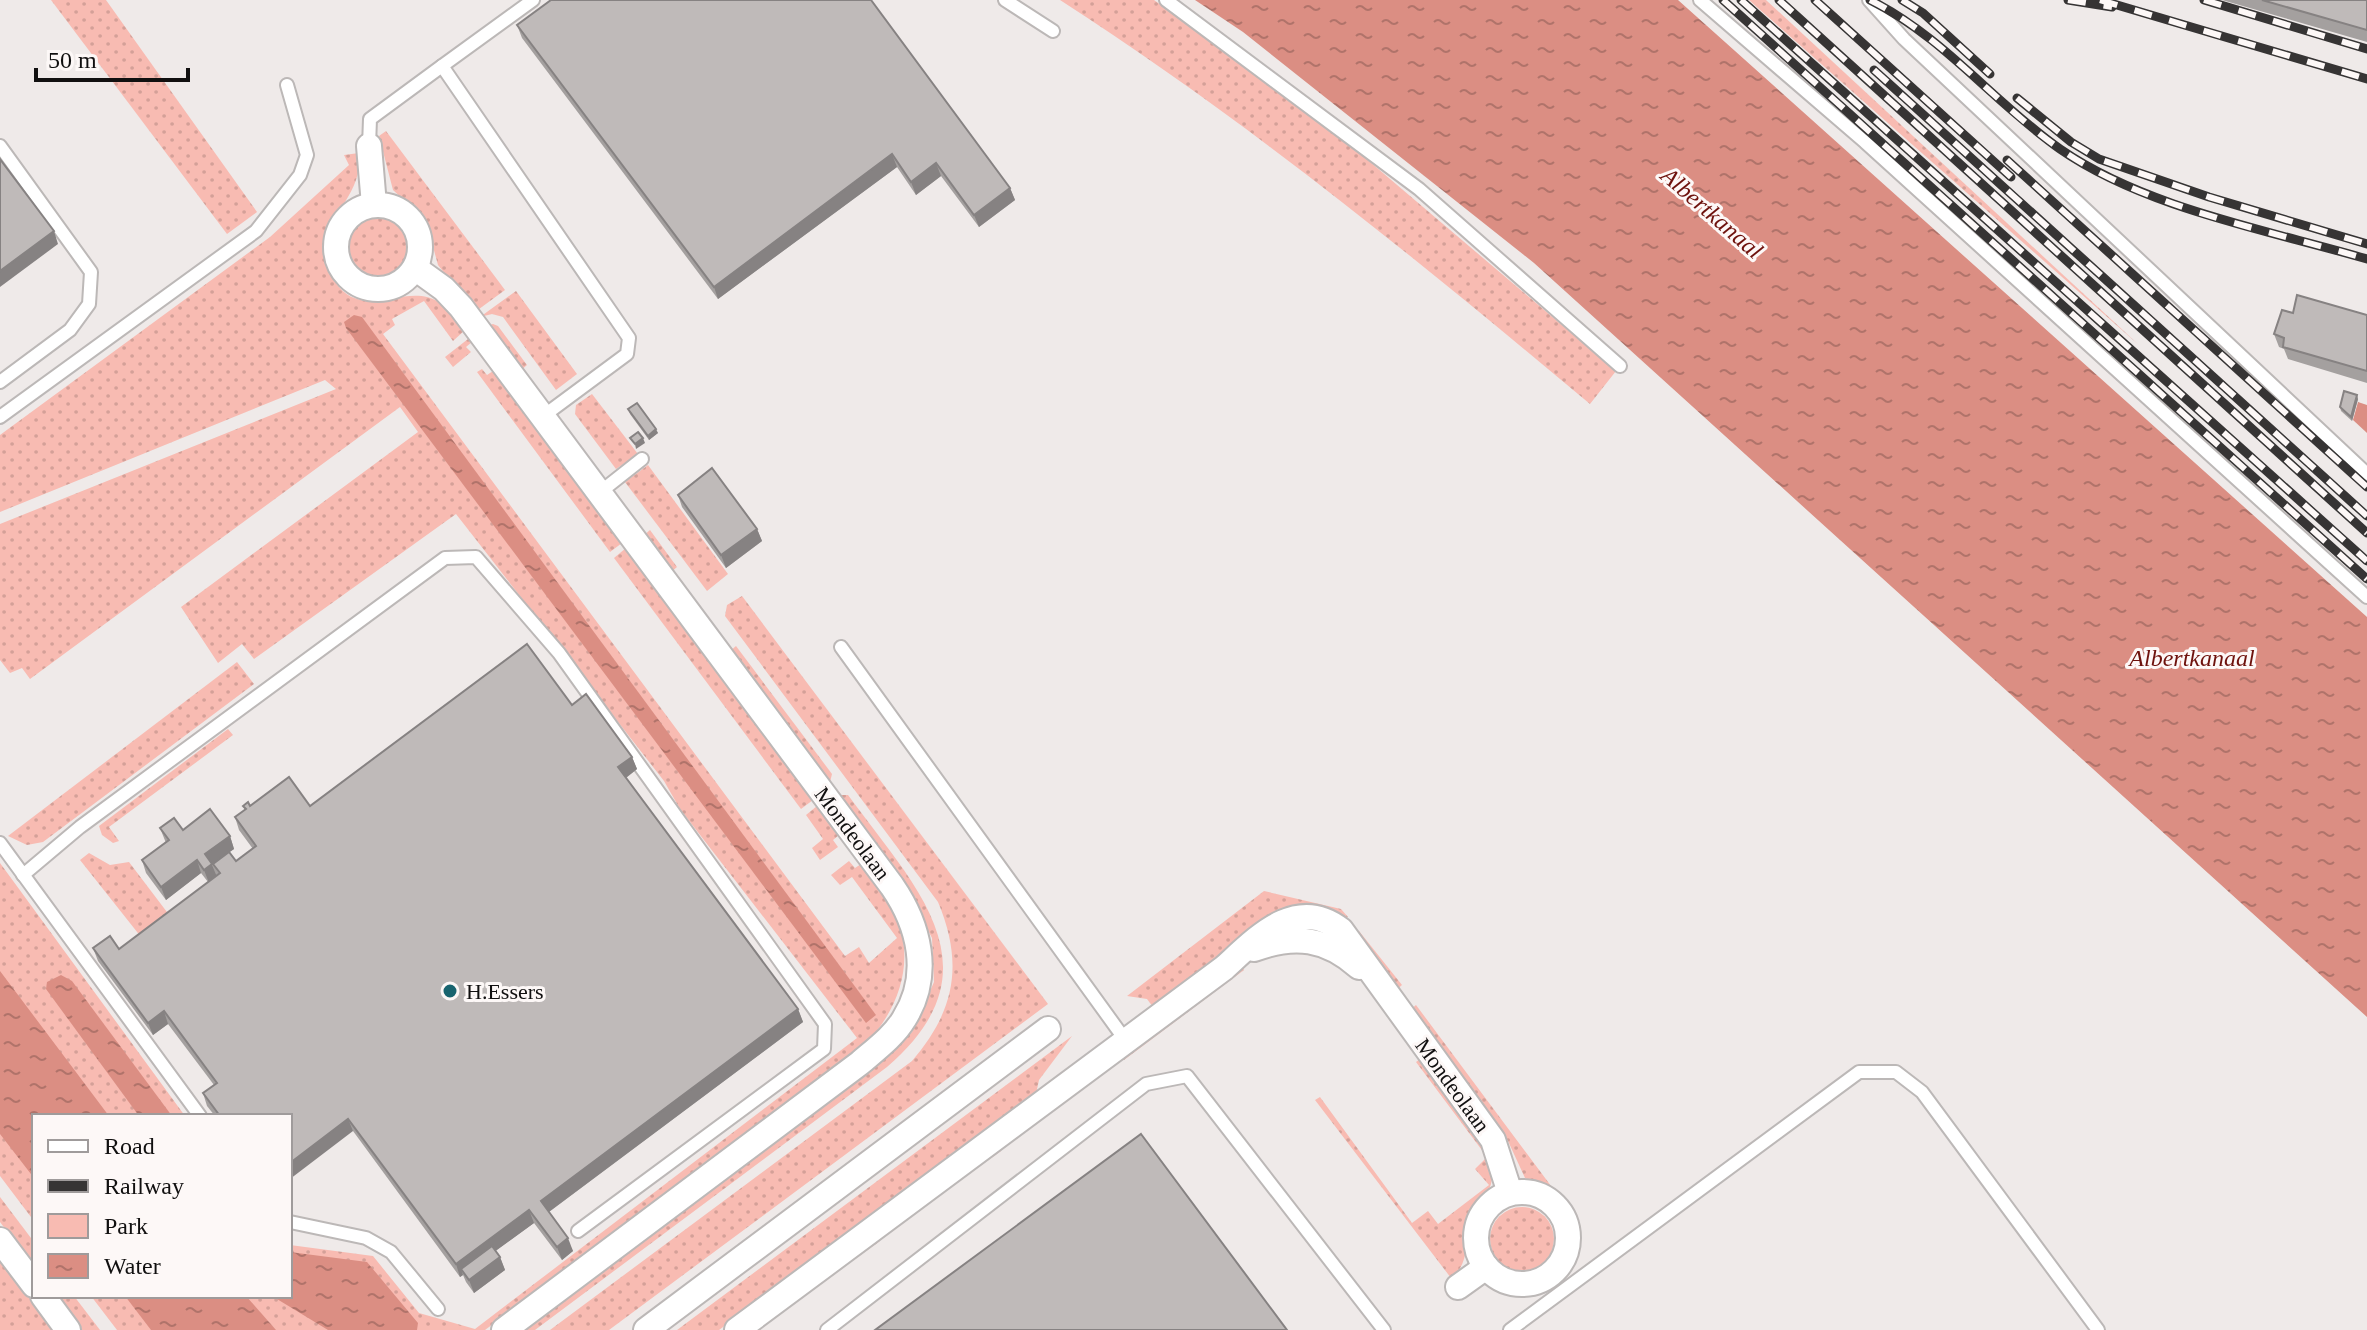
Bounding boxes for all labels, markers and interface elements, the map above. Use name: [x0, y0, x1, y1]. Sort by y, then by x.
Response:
scale bar: [36, 32, 188, 82]
text: 50 m: [48, 47, 97, 73]
water label: Albertkanaal: [1655, 161, 1768, 264]
water label: Albertkanaal: [2127, 645, 2255, 671]
street label: Mondeolaan: [810, 782, 896, 885]
place label: H.Essers: [466, 979, 544, 1004]
marker: H.Essers: [441, 982, 459, 1000]
street label: Mondeolaan: [1410, 1033, 1495, 1137]
legend: [32, 1114, 292, 1298]
text: Road: [104, 1133, 155, 1159]
text: Railway: [104, 1173, 184, 1199]
text: Park: [104, 1213, 148, 1239]
text: Water: [104, 1253, 161, 1279]

